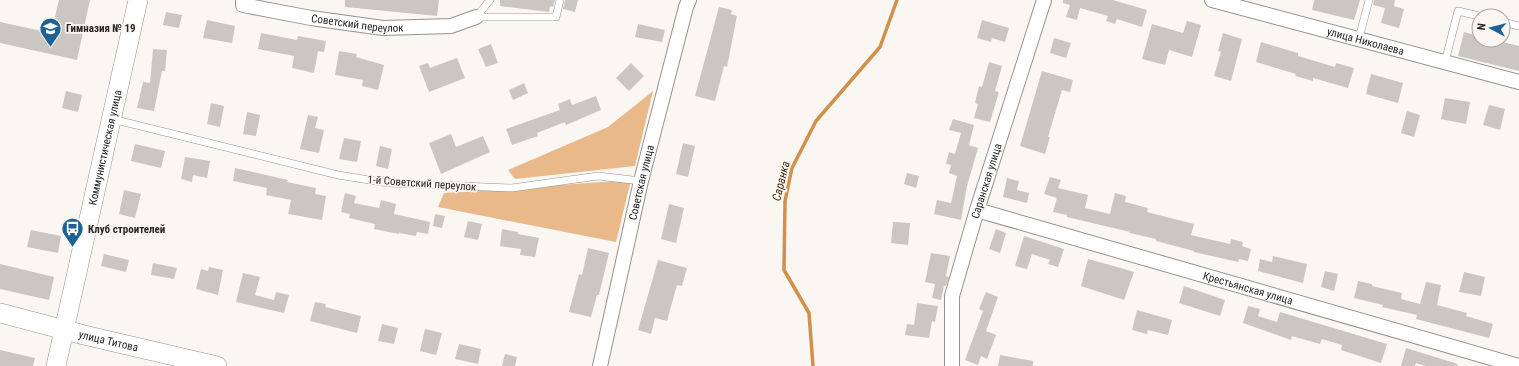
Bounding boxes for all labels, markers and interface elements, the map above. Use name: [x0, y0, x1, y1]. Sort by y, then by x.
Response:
north arrow: [1471, 8, 1511, 48]
street label: Советский переулок: [310, 12, 404, 35]
school or university icon: Гимназия № 19: [38, 15, 64, 48]
place label: Гимназия № 19: [66, 22, 136, 35]
text: N: [1475, 22, 1488, 31]
street label: улица Николаева: [1326, 25, 1405, 58]
street label: Коммунистическая улица: [86, 89, 125, 206]
street label: Саранская улица: [969, 142, 1005, 220]
street label: Советская улица: [627, 144, 657, 221]
water label: Саранка: [769, 160, 793, 202]
street label: 1-й Советский переулок: [367, 173, 478, 194]
bus stop icon: Клуб строителей: [60, 216, 86, 249]
place label: Клуб строителей: [88, 223, 165, 236]
street label: Крестьянская улица: [1201, 269, 1294, 308]
street label: улица Титова: [77, 328, 139, 354]

